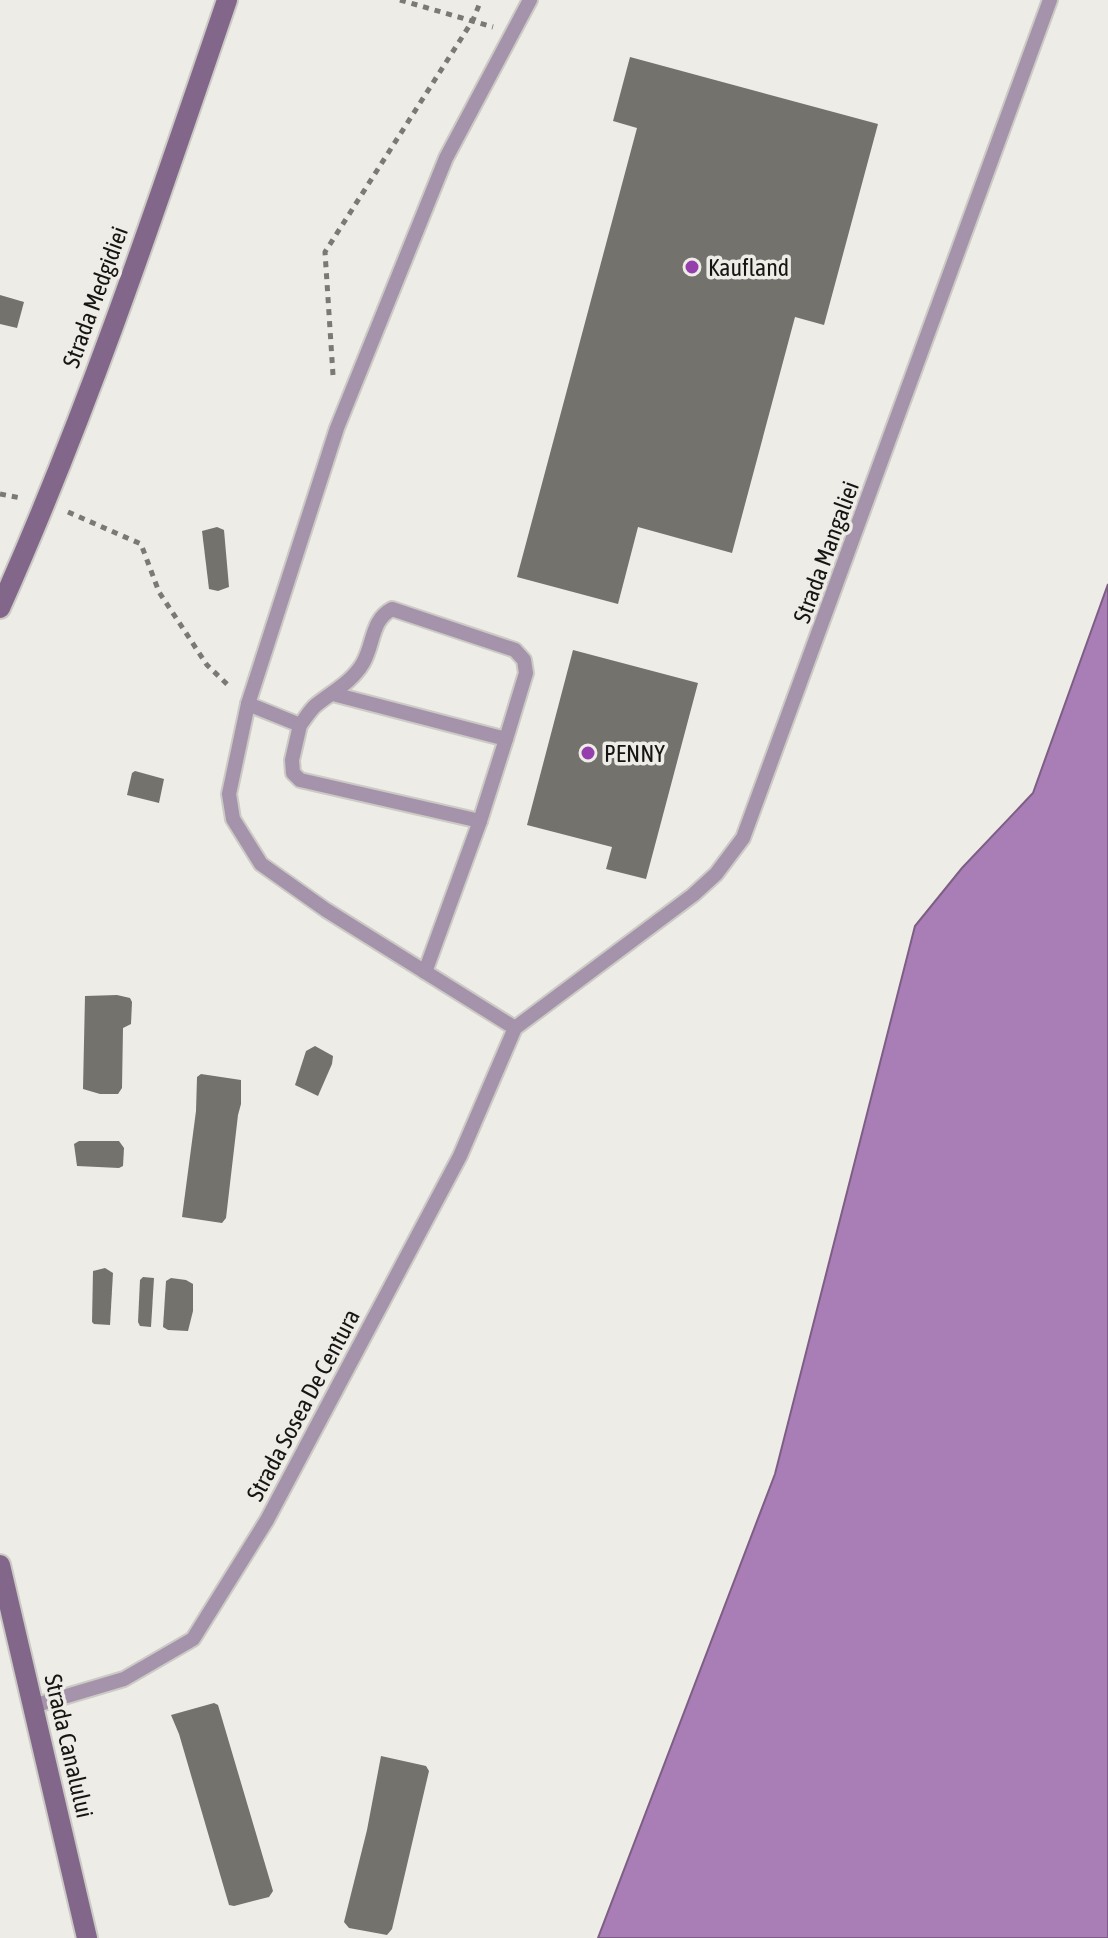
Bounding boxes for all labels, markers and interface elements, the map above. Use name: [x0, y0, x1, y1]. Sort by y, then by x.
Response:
street label: Strada Medgidiei: [57, 223, 133, 371]
place label: Kaufland: [708, 254, 789, 281]
marker: Kaufland: [683, 258, 701, 276]
street label: Strada Mangaliei: [788, 477, 864, 627]
place label: PENNY: [604, 740, 665, 767]
marker: PENNY: [579, 744, 597, 762]
street label: Strada Sosea De Centura: [241, 1305, 365, 1505]
street label: Strada Canalului: [39, 1671, 99, 1821]

